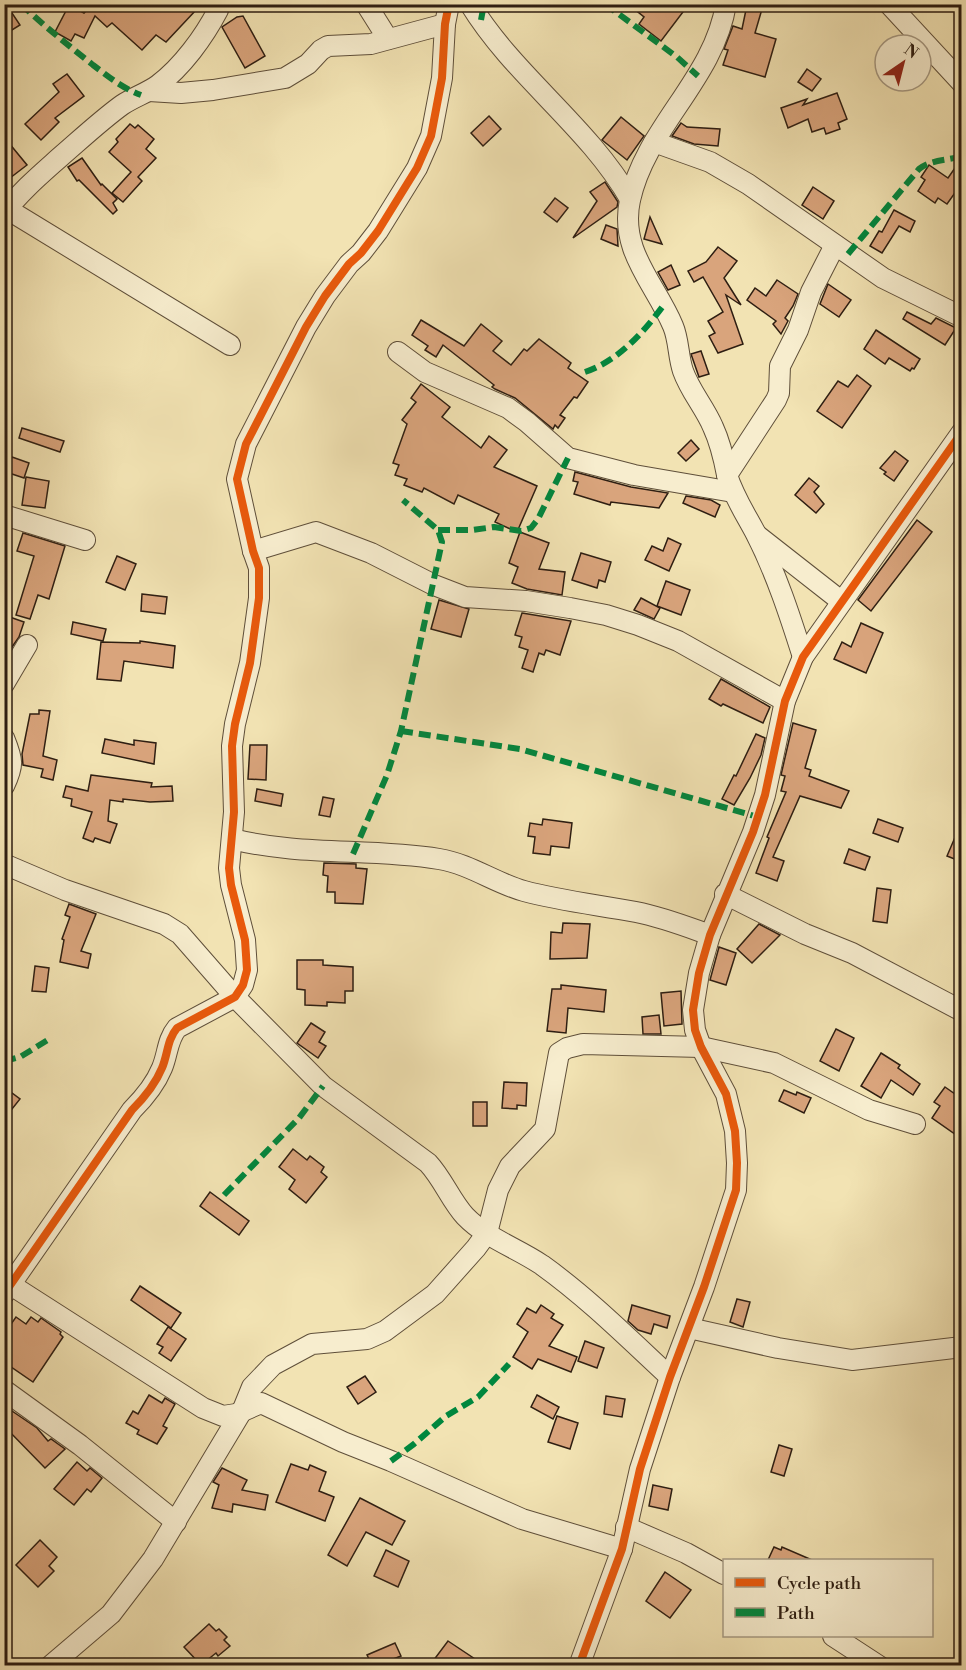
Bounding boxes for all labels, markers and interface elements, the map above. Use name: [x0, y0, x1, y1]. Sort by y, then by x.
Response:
north arrow: [873, 33, 933, 93]
text: N: [900, 40, 922, 64]
legend: [723, 1559, 933, 1637]
text: Cycle path: [777, 1572, 861, 1595]
text: Path: [777, 1602, 815, 1625]

